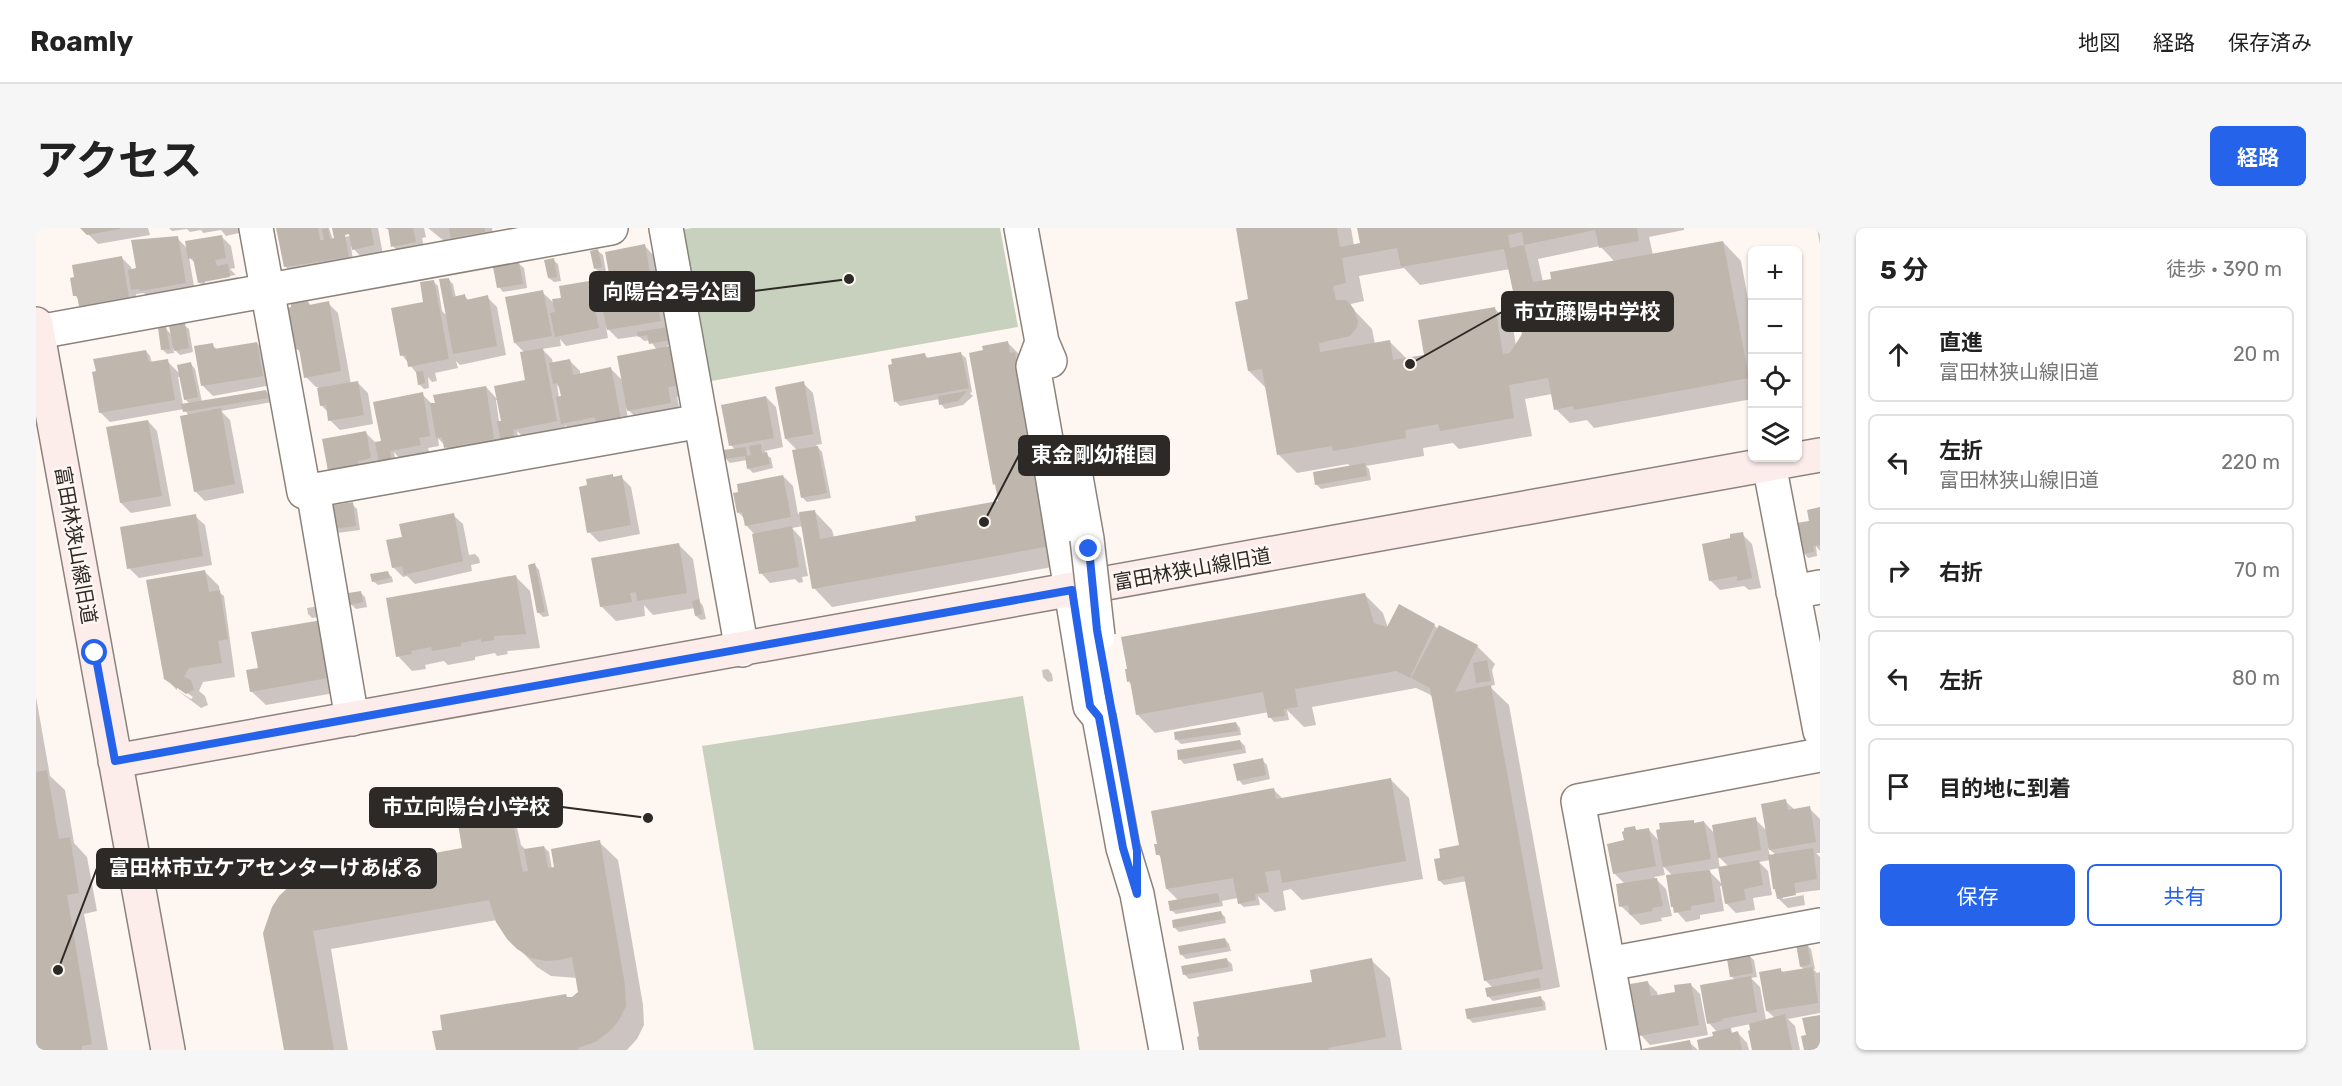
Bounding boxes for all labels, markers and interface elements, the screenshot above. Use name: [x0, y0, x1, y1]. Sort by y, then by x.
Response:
text: Roamly: [30, 25, 133, 58]
text: 地図: [2078, 30, 2120, 55]
text: 経路: [2153, 30, 2195, 55]
text: 保存済み: [2228, 30, 2312, 55]
button: 経路: [2210, 126, 2306, 186]
text: アクセス: [36, 136, 202, 186]
map controls: [1748, 246, 1802, 462]
button: +: [1748, 246, 1802, 300]
text: 5 分: [1880, 255, 1928, 286]
text: 徒歩 · 390 m: [2166, 257, 2282, 281]
callout: 向陽台2号公園: [590, 272, 754, 311]
text: 向陽台2号公園: [602, 279, 742, 304]
callout: 市立藤陽中学校: [1502, 292, 1673, 331]
text: 市立藤陽中学校: [1514, 299, 1661, 324]
button: −: [1748, 300, 1802, 354]
text: 直進: [1939, 329, 1983, 356]
icon: ahead: [1882, 338, 1915, 371]
text: 20 m: [2233, 342, 2280, 366]
button: locate: [1748, 354, 1802, 408]
text: 富田林狭山線旧道: [1939, 360, 2099, 384]
button: layers: [1748, 408, 1802, 462]
callout: 東金剛幼稚園: [1019, 436, 1169, 475]
text: 左折: [1939, 437, 1983, 464]
text: 東金剛幼稚園: [1031, 442, 1157, 467]
icon: left: [1882, 446, 1915, 479]
text: 220 m: [2221, 450, 2280, 474]
street label: 富田林狭山線旧道: [50, 464, 102, 626]
text: 富田林狭山線旧道: [1939, 468, 2099, 492]
route end: [1075, 535, 1101, 561]
street label: 富田林狭山線旧道: [1111, 543, 1273, 595]
icon: right: [1882, 554, 1915, 587]
text: 70 m: [2234, 558, 2280, 582]
text: 右折: [1939, 559, 1983, 586]
route start: [81, 639, 107, 665]
icon: left: [1882, 662, 1915, 695]
text: 80 m: [2232, 666, 2280, 690]
text: 左折: [1939, 667, 1983, 694]
icon: arrive: [1882, 770, 1915, 803]
text: 目的地に到着: [1939, 775, 2071, 802]
callout: 市立向陽台小学校: [370, 788, 562, 827]
text: 市立向陽台小学校: [382, 794, 550, 819]
callout: 富田林市立ケアセンターけあぱる: [97, 849, 436, 888]
text: 富田林市立ケアセンターけあぱる: [109, 855, 423, 880]
button: 保存: [1880, 864, 2075, 926]
button: 共有: [2087, 864, 2282, 926]

